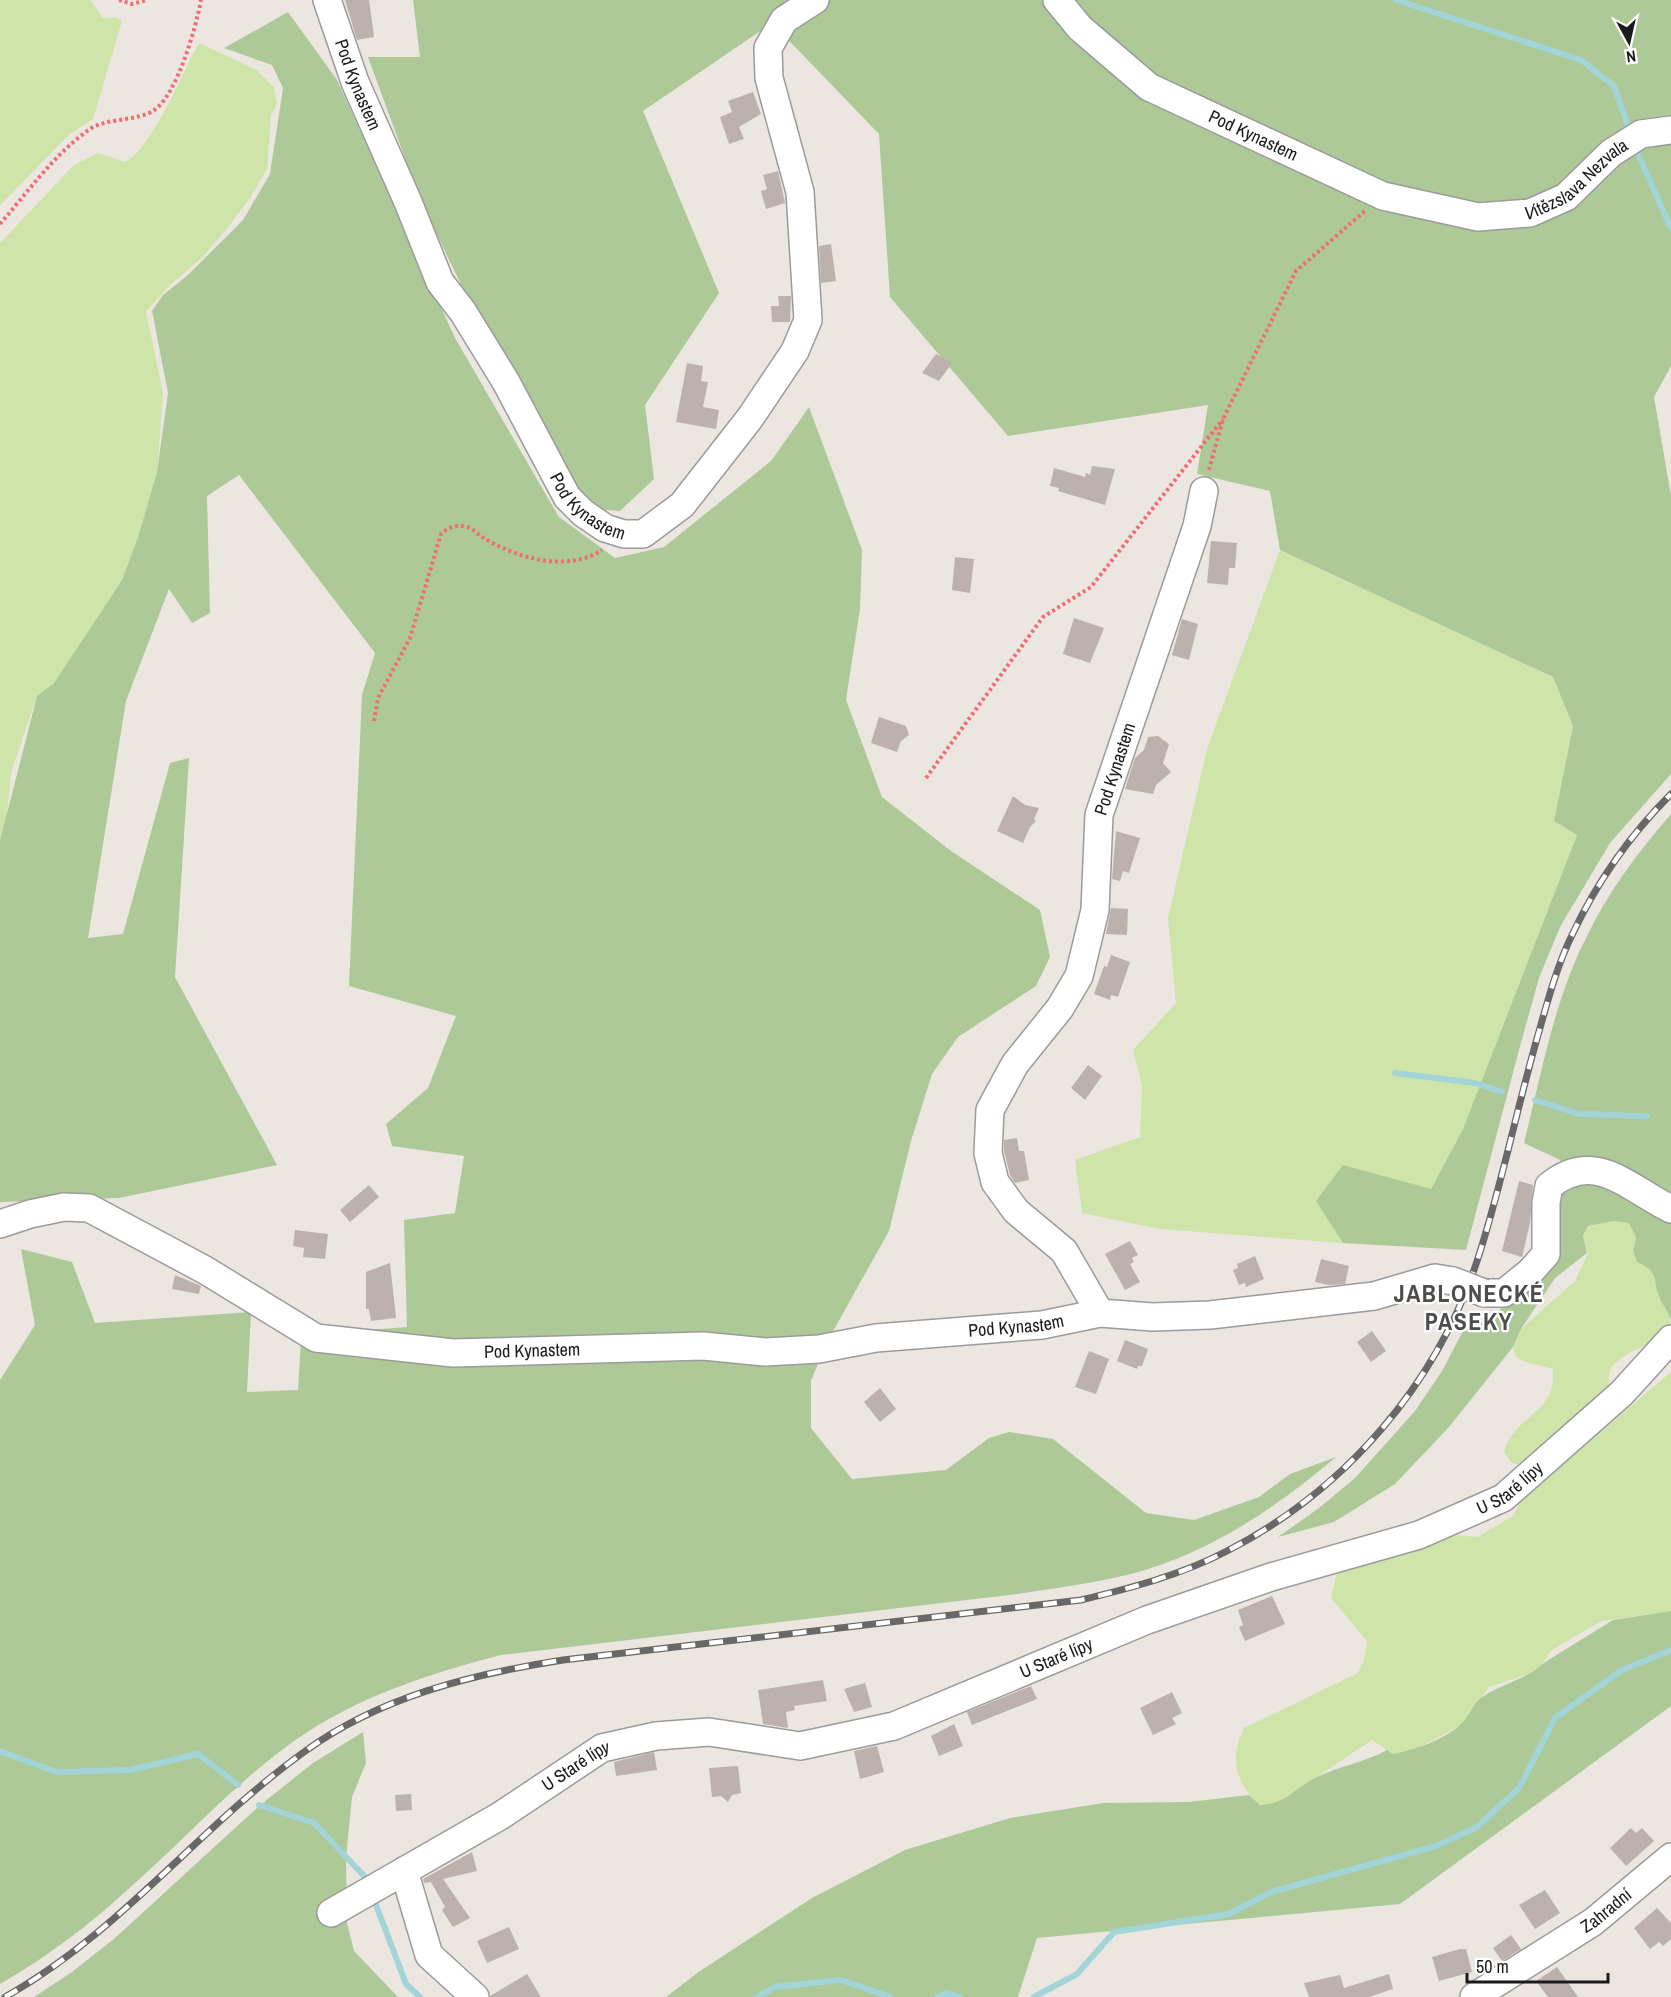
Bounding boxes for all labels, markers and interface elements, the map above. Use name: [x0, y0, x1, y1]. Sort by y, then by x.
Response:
north arrow: [1599, 12, 1659, 72]
street label: Pod Kynastem: [329, 35, 388, 134]
text: N: [1625, 45, 1637, 68]
street label: Pod Kynastem: [1205, 103, 1302, 167]
street label: Vítězslava Nezvala: [1524, 133, 1632, 225]
street label: Pod Kynastem: [544, 468, 629, 546]
street label: Pod Kynastem: [1088, 719, 1141, 818]
district label: JABLONECKÉ PASEKY: [1394, 1277, 1544, 1337]
street label: Pod Kynastem: [967, 1308, 1066, 1343]
street label: Pod Kynastem: [484, 1336, 580, 1364]
street label: U Staré lípy: [1472, 1455, 1548, 1520]
street label: U Staré lípy: [1016, 1631, 1097, 1684]
street label: U Staré lípy: [537, 1734, 612, 1797]
street label: Zahradní: [1576, 1881, 1637, 1939]
scale bar: [1467, 1946, 1608, 1984]
text: 50 m: [1476, 1954, 1509, 1979]

